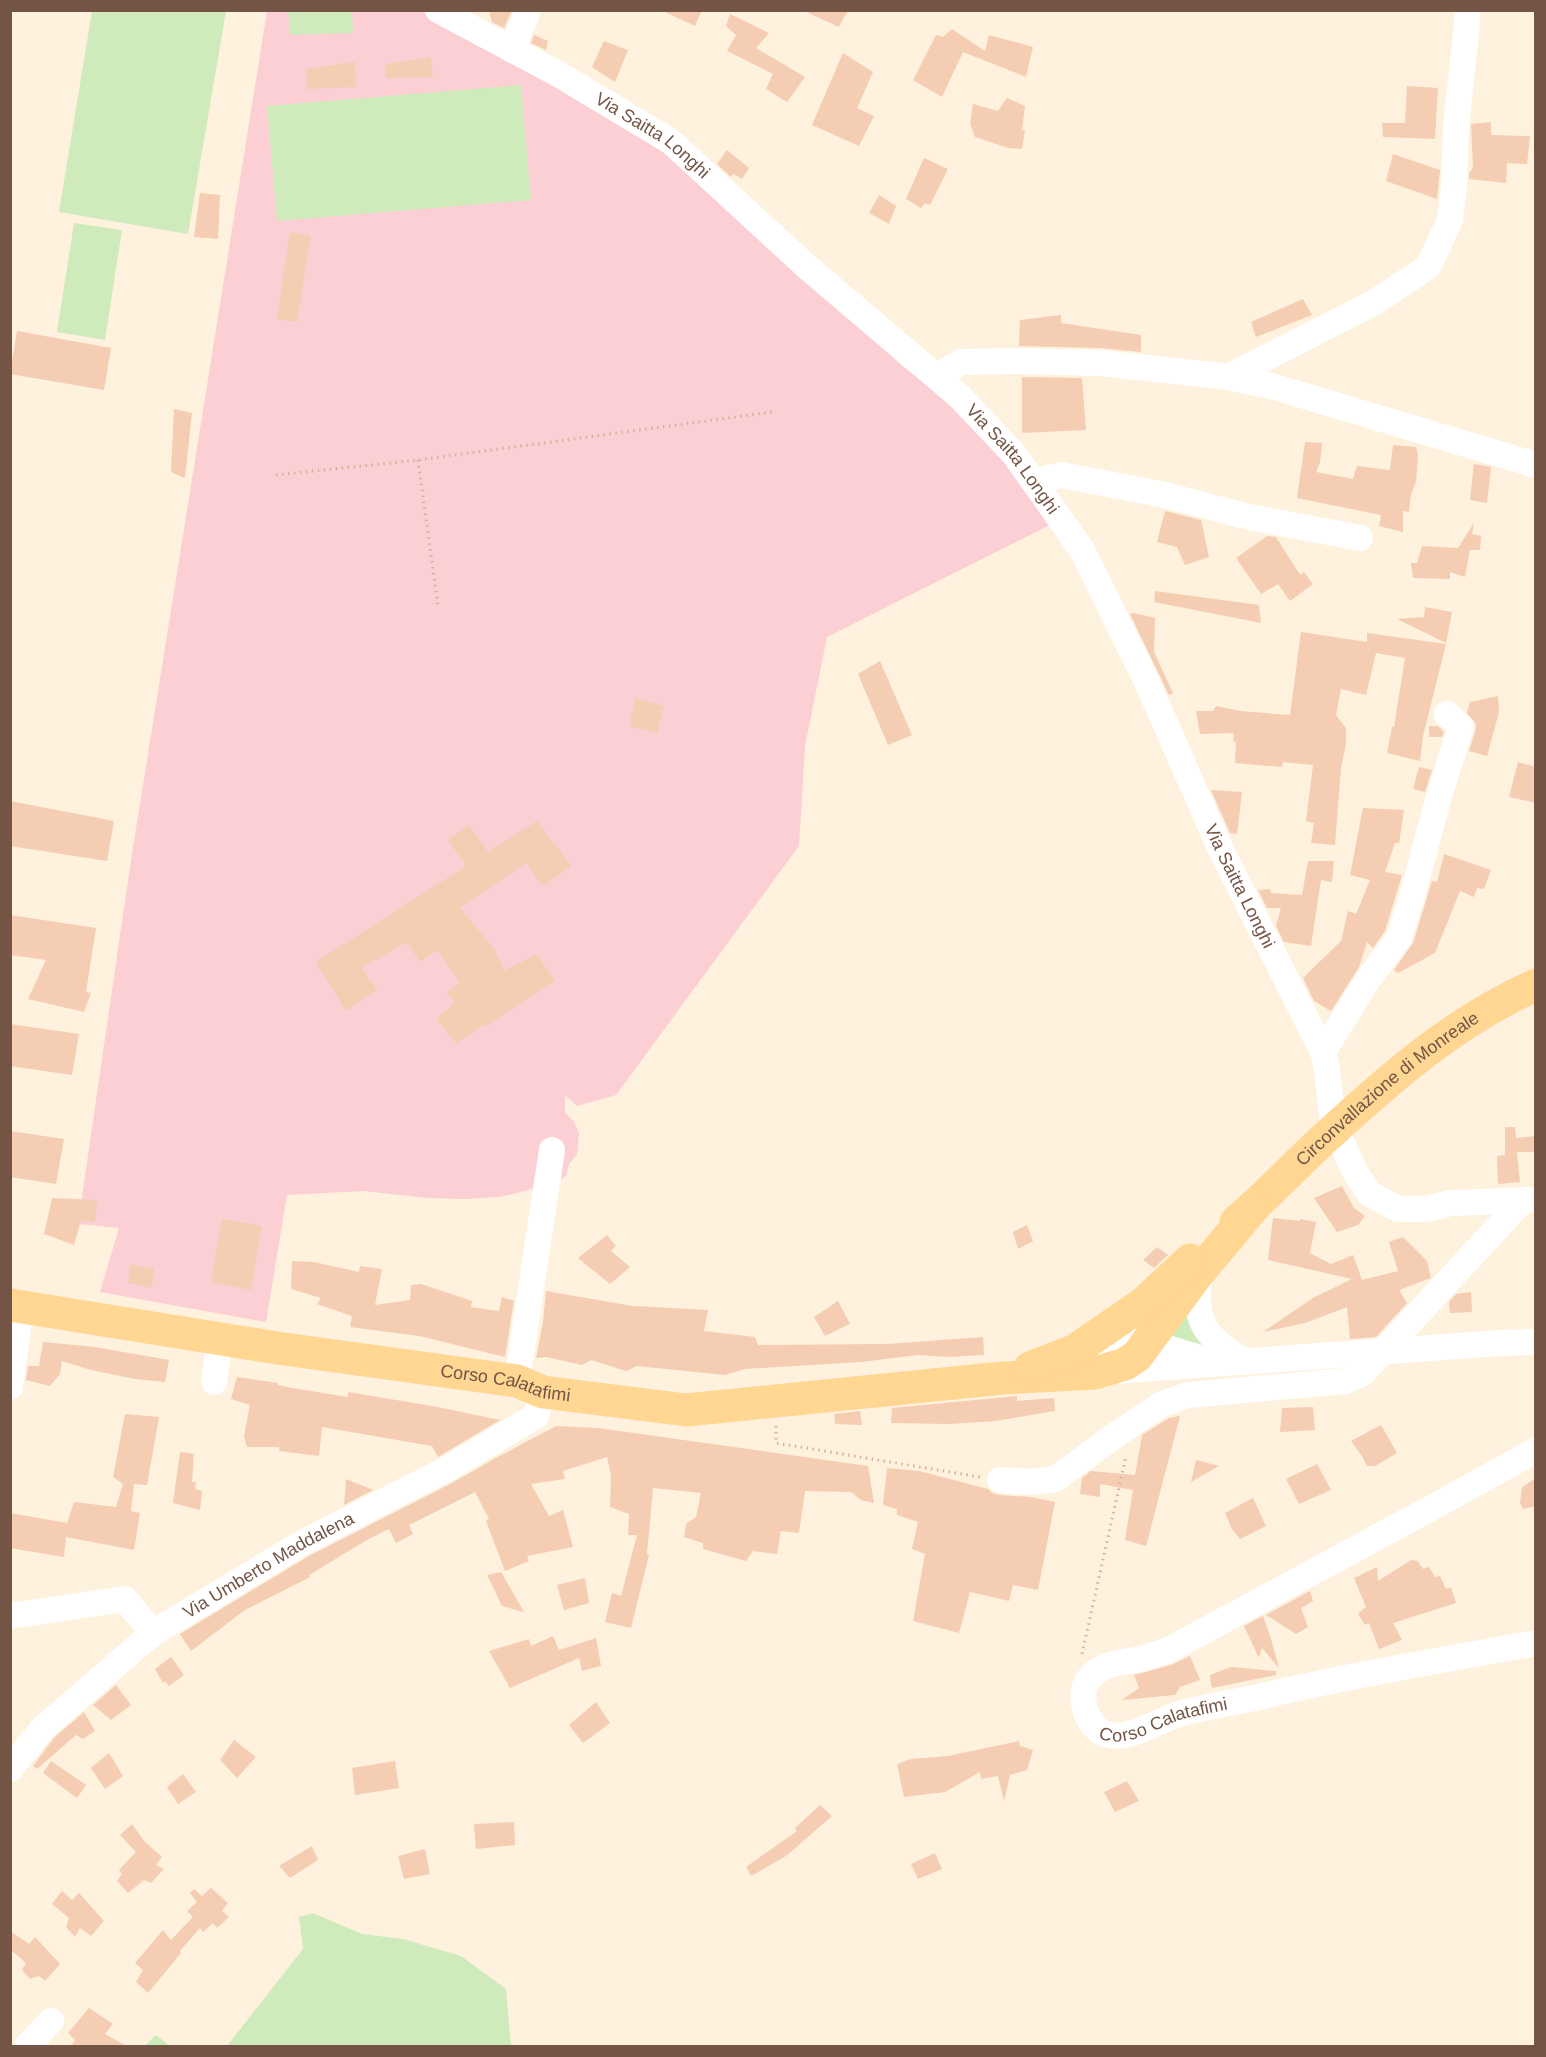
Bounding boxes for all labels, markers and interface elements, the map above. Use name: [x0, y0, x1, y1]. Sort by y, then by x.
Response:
street label: Via Saitta Longhi: [592, 88, 714, 182]
street label: Via Saitta Longhi: [962, 400, 1063, 518]
street label: Via Saitta Longhi: [1201, 821, 1279, 952]
street label: Circonvallazione di Monreale: [1292, 1008, 1482, 1170]
street label: Corso Calatafimi: [439, 1361, 572, 1405]
street label: Via Umberto Maddalena: [180, 1508, 358, 1622]
street label: Corso Calatafimi: [1096, 1694, 1229, 1746]

